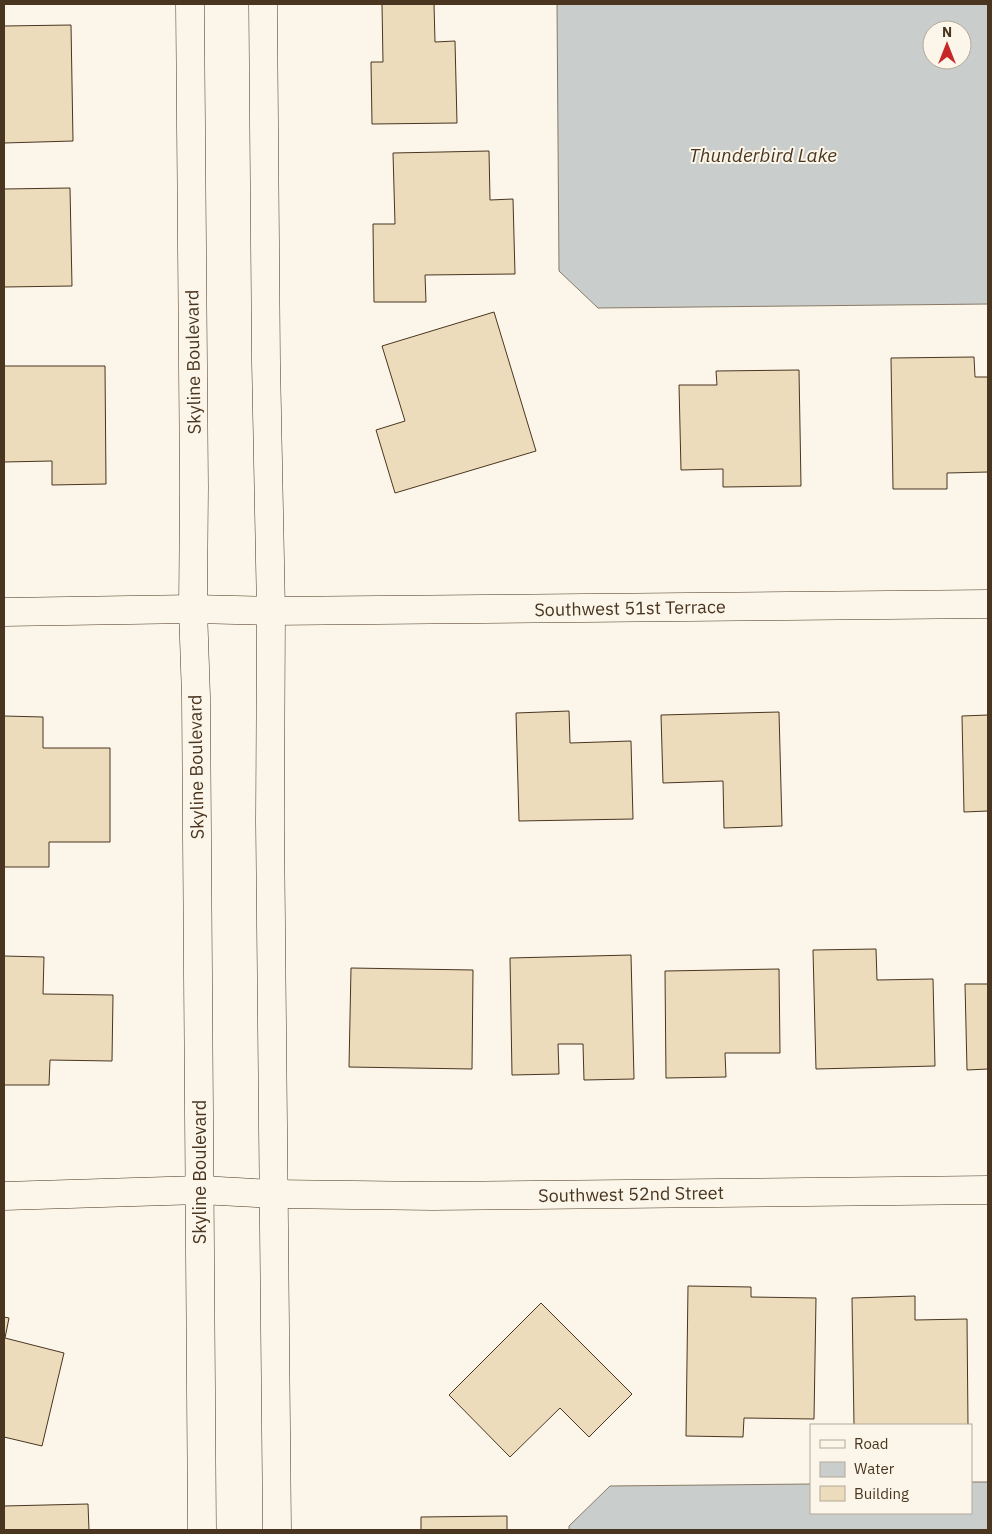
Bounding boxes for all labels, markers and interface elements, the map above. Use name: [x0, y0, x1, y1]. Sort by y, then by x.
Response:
north arrow: [922, 20, 972, 70]
text: N: [942, 23, 952, 41]
water label: Thunderbird Lake: [689, 143, 837, 167]
street label: Skyline Boulevard: [180, 289, 206, 435]
street label: Southwest 51st Terrace: [534, 595, 726, 621]
street label: Skyline Boulevard: [183, 694, 209, 840]
street label: Skyline Boulevard: [188, 1100, 211, 1244]
street label: Southwest 52nd Street: [538, 1181, 724, 1207]
legend: [810, 1424, 972, 1514]
text: Road: [854, 1434, 889, 1453]
text: Water: [854, 1459, 895, 1478]
text: Building: [854, 1484, 909, 1503]

